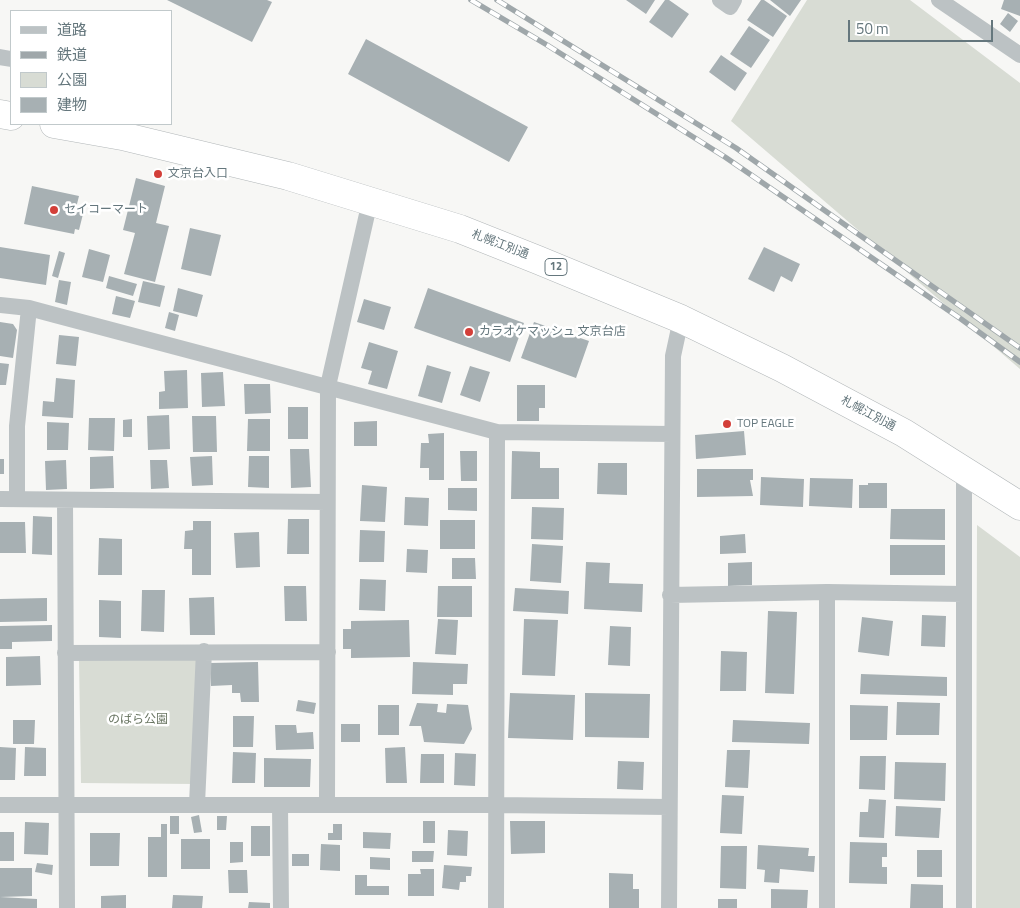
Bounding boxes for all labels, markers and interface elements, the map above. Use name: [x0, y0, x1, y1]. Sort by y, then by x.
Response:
legend: [10, 10, 172, 125]
scale bar: [850, 10, 995, 42]
text: 50 m: [856, 17, 889, 40]
text: 道路: [57, 18, 87, 41]
text: 鉄道: [57, 43, 87, 66]
text: 公園: [57, 68, 87, 91]
text: 建物: [57, 93, 87, 116]
place label: 文京台入口: [168, 167, 228, 181]
marker: 文京台入口: [152, 168, 164, 180]
place label: セイコーマート: [64, 203, 148, 217]
marker: セイコーマート: [48, 204, 60, 216]
street label: 札幌江別通: [469, 228, 531, 262]
road number: 12: [545, 258, 567, 276]
place label: カラオケマッシュ 文京台店: [479, 325, 626, 339]
marker: カラオケマッシュ 文京台店: [463, 326, 475, 338]
street label: 札幌江別通: [838, 394, 898, 434]
place label: TOP EAGLE: [737, 417, 794, 431]
marker: TOP EAGLE: [721, 418, 733, 430]
park label: のばら公園: [108, 713, 168, 727]

